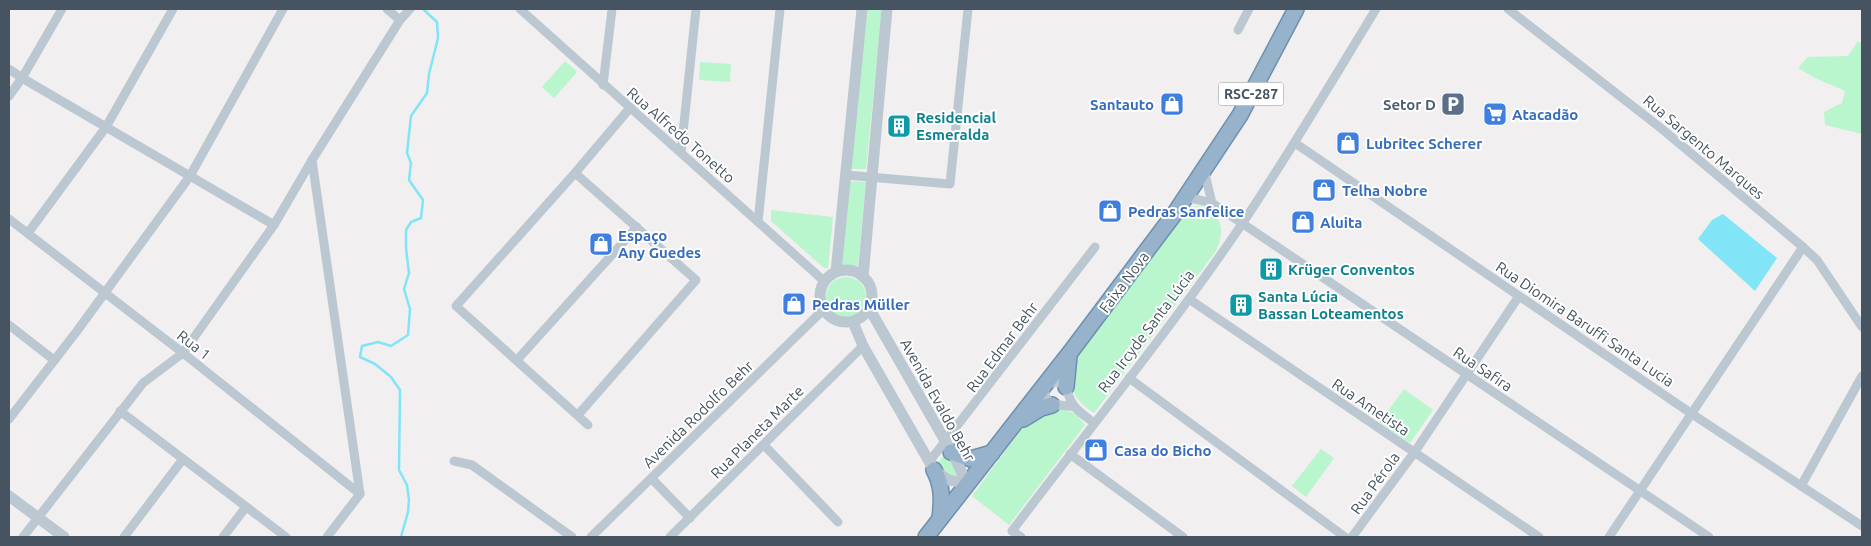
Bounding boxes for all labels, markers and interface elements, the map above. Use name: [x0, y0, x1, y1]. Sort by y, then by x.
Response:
road number: RSC-287: [1218, 82, 1284, 106]
street label: Rua Alfredo Tonetto: [624, 84, 738, 186]
shop icon: Santauto: [1159, 91, 1185, 117]
parking icon: Setor D: [1440, 91, 1466, 117]
street label: Rua Sargento Marques: [1640, 92, 1768, 202]
place label: Santauto: [1090, 96, 1154, 113]
place label: Setor D: [1383, 96, 1436, 113]
supermarket icon: Atacadão: [1482, 101, 1508, 127]
place label: Atacadão: [1512, 106, 1578, 123]
place label: Residencial Esmeralda: [916, 109, 997, 143]
building icon: Residencial Esmeralda: [886, 113, 912, 139]
shop icon: Lubritec Scherer: [1335, 130, 1361, 156]
place label: Lubritec Scherer: [1366, 135, 1483, 152]
shop icon: Telha Nobre: [1311, 177, 1337, 203]
place label: Telha Nobre: [1342, 182, 1428, 199]
shop icon: Pedras Sanfelice: [1097, 198, 1123, 224]
place label: Pedras Sanfelice: [1128, 203, 1244, 220]
shop icon: Aluita: [1290, 209, 1316, 235]
place label: Aluita: [1320, 214, 1362, 231]
place label: Espaço Any Guedes: [618, 227, 701, 261]
shop icon: Espaço Any Guedes: [588, 231, 614, 257]
street label: Faixa Nova: [1096, 248, 1152, 316]
building icon: Krüger Conventos: [1258, 256, 1284, 282]
street label: Rua Diomira Baruffi Santa Lucia: [1493, 258, 1677, 390]
place label: Krüger Conventos: [1288, 261, 1415, 278]
street label: Rua Ircyde Santa Lúcia: [1094, 266, 1198, 396]
place label: Santa Lúcia Bassan Loteamentos: [1258, 288, 1404, 322]
shop icon: Pedras Müller: [781, 291, 807, 317]
building icon: Santa Lúcia Bassan Loteamentos: [1228, 292, 1254, 318]
place label: Pedras Müller: [812, 296, 911, 313]
street label: Rua Edmar Behr: [963, 299, 1041, 395]
street label: Rua 1: [174, 327, 214, 363]
street label: Avenida Evaldo Behr: [897, 336, 979, 465]
street label: Rua Safira: [1450, 343, 1516, 395]
street label: Avenida Rodolfo Behr: [639, 357, 757, 471]
street label: Rua Ametista: [1329, 375, 1413, 439]
street label: Rua Planeta Marte: [707, 382, 807, 482]
shop icon: Casa do Bicho: [1083, 437, 1109, 463]
place label: Casa do Bicho: [1114, 442, 1211, 459]
street label: Rua Pérola: [1347, 449, 1403, 517]

